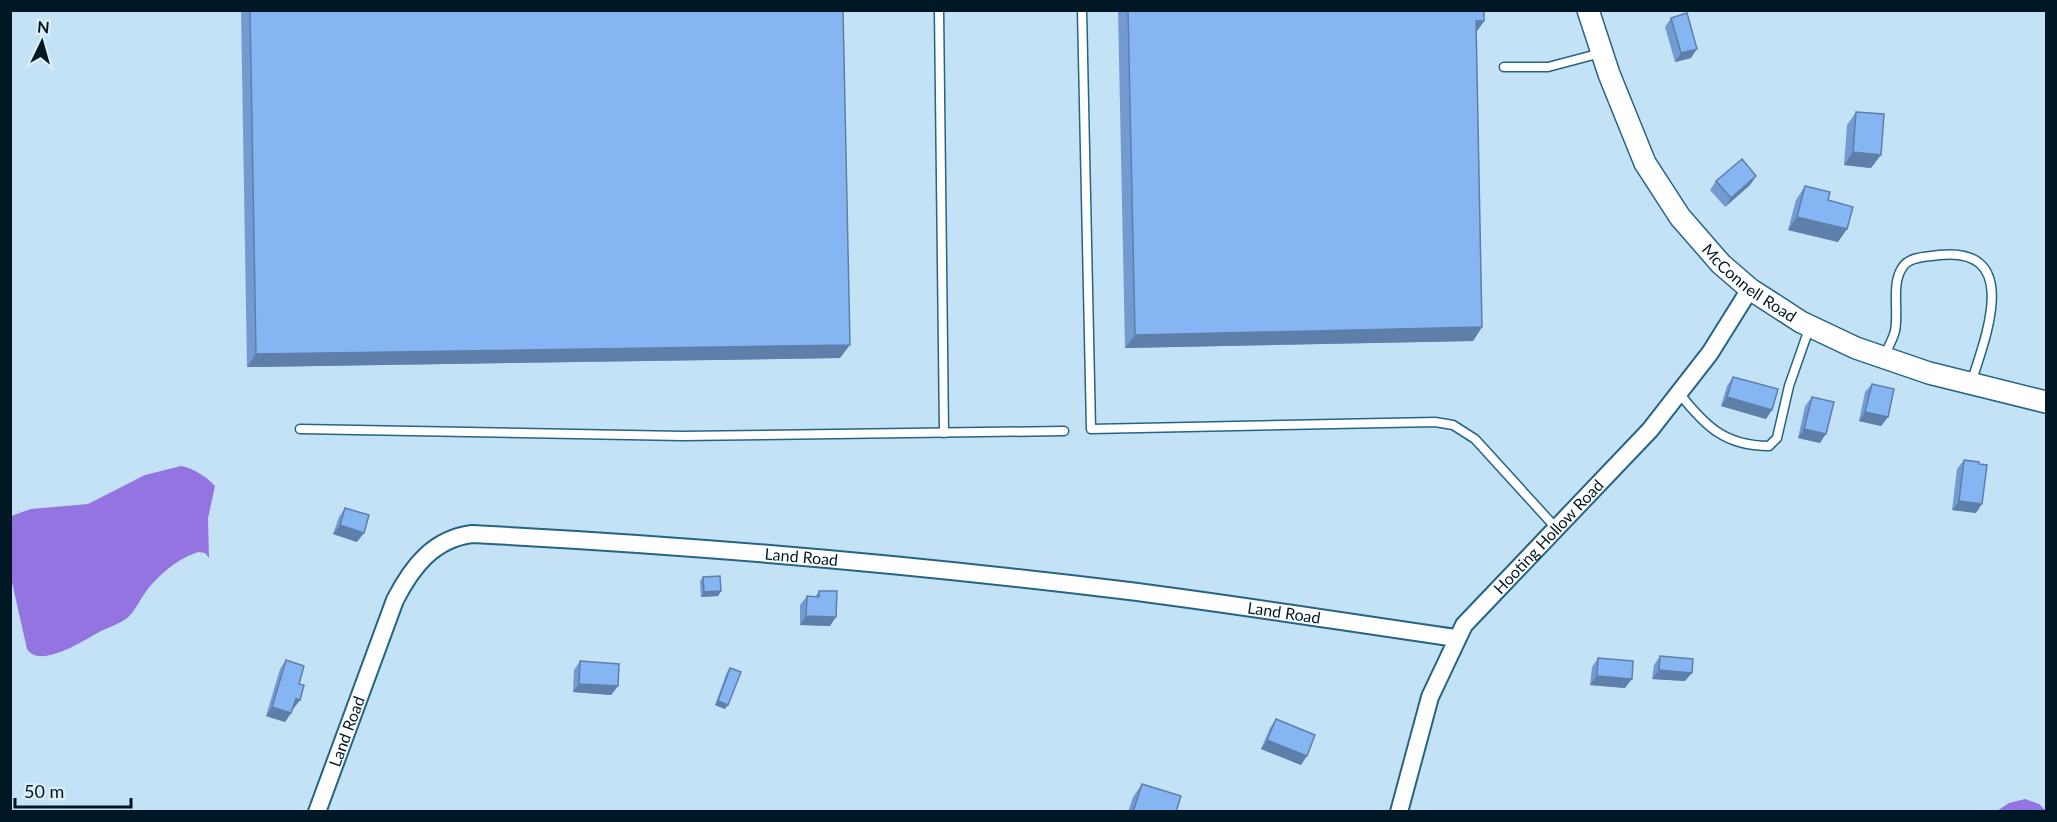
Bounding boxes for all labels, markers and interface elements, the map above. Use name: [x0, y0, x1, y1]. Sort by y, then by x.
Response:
north arrow: [12, 12, 72, 72]
text: N: [36, 17, 50, 37]
street label: McConnell Road: [1699, 240, 1800, 325]
street label: Hooting Hollow Road: [1489, 475, 1607, 597]
street label: Land Road: [764, 544, 839, 569]
street label: Land Road: [1246, 597, 1322, 627]
street label: Land Road: [325, 693, 368, 769]
scale bar: [15, 771, 130, 809]
text: 50 m: [24, 780, 64, 802]

